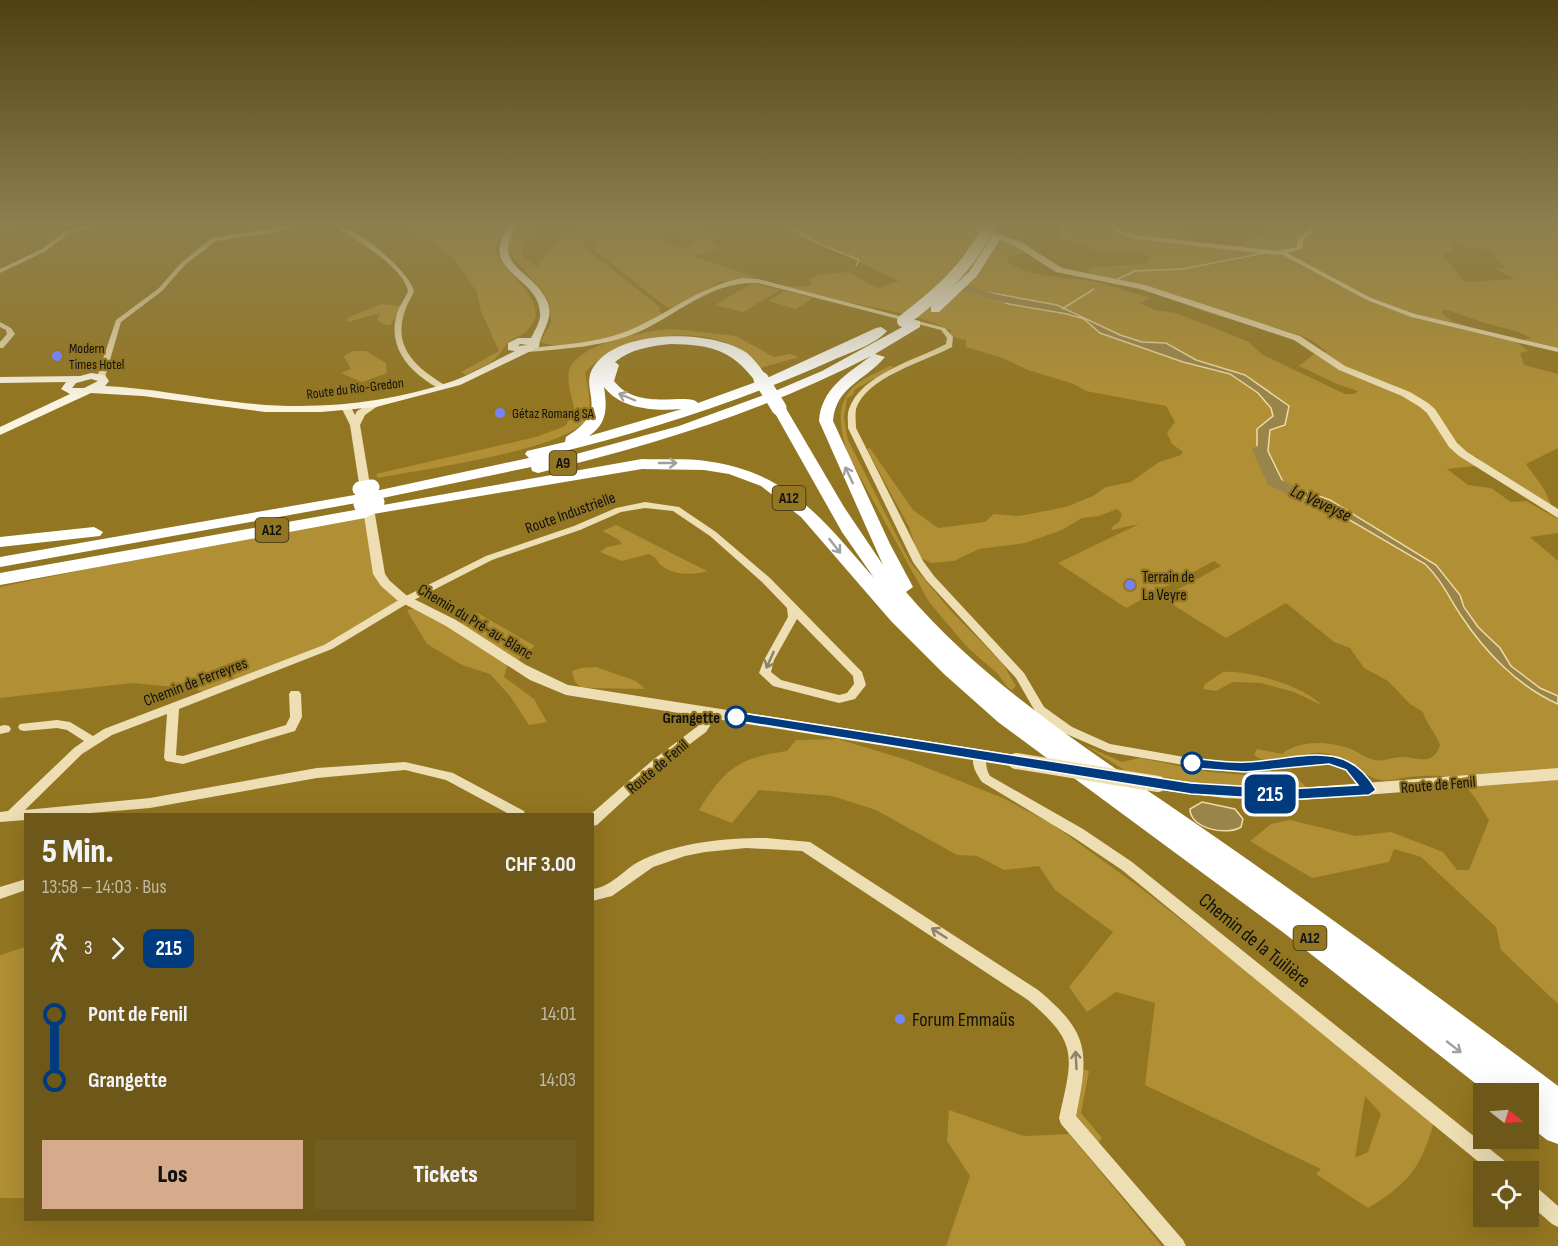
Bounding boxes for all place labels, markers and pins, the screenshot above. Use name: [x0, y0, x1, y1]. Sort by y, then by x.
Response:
place label: Modern Times Hotel: [69, 340, 124, 373]
marker: Modern Times Hotel: [50, 349, 64, 363]
place label: Gétaz Romang SA: [512, 405, 595, 422]
marker: Gétaz Romang SA: [493, 406, 507, 420]
place label: Terrain de La Veyre: [1142, 568, 1194, 605]
marker: Terrain de La Veyre: [1123, 578, 1137, 592]
marker: Grangette: [725, 706, 747, 728]
place label: Grangette: [662, 709, 720, 728]
unlabelled marker: [1181, 752, 1203, 774]
place label: Forum Emmaüs: [912, 1008, 1015, 1032]
marker: Forum Emmaüs: [893, 1012, 907, 1026]

